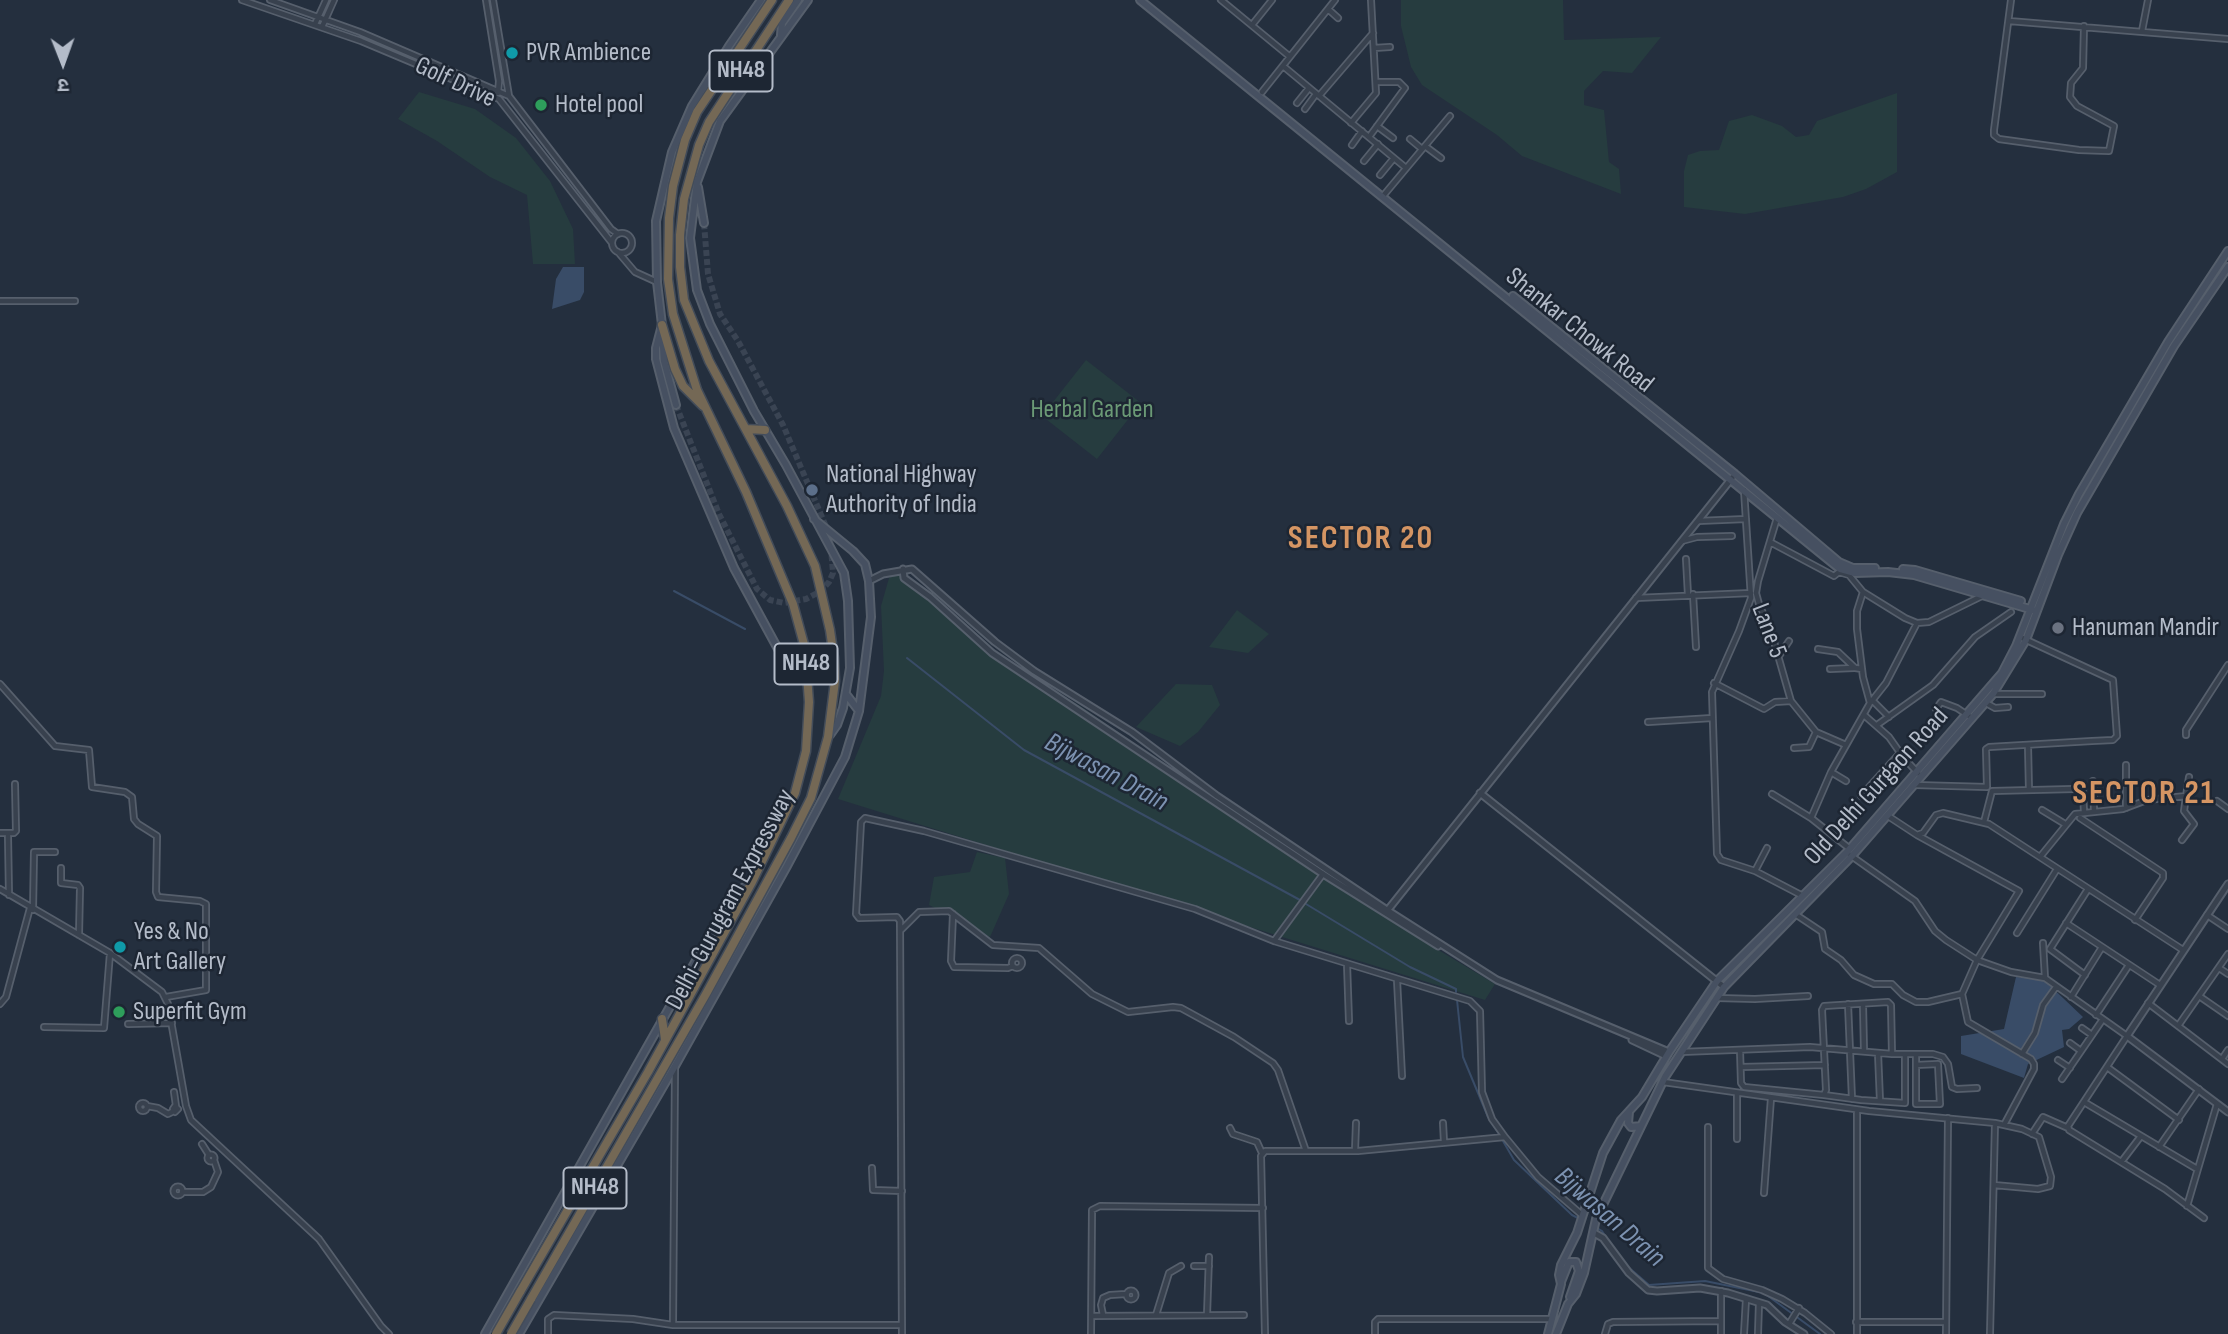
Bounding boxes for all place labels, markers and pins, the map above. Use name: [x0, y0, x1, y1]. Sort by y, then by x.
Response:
place label: PVR Ambience: [526, 37, 651, 69]
marker: PVR Ambience: [504, 45, 520, 61]
place label: Hotel pool: [555, 89, 643, 121]
marker: Hotel pool: [533, 97, 549, 113]
place label: National Highway Authority of India: [826, 459, 977, 520]
marker: National Highway Authority of India: [804, 482, 820, 498]
place label: Hanuman Mandir: [2072, 612, 2219, 644]
marker: Hanuman Mandir: [2050, 620, 2066, 636]
place label: Yes & No Art Gallery: [134, 916, 226, 978]
marker: Yes & No Art Gallery: [112, 939, 128, 955]
place label: Superfit Gym: [133, 996, 247, 1028]
marker: Superfit Gym: [111, 1004, 127, 1020]

